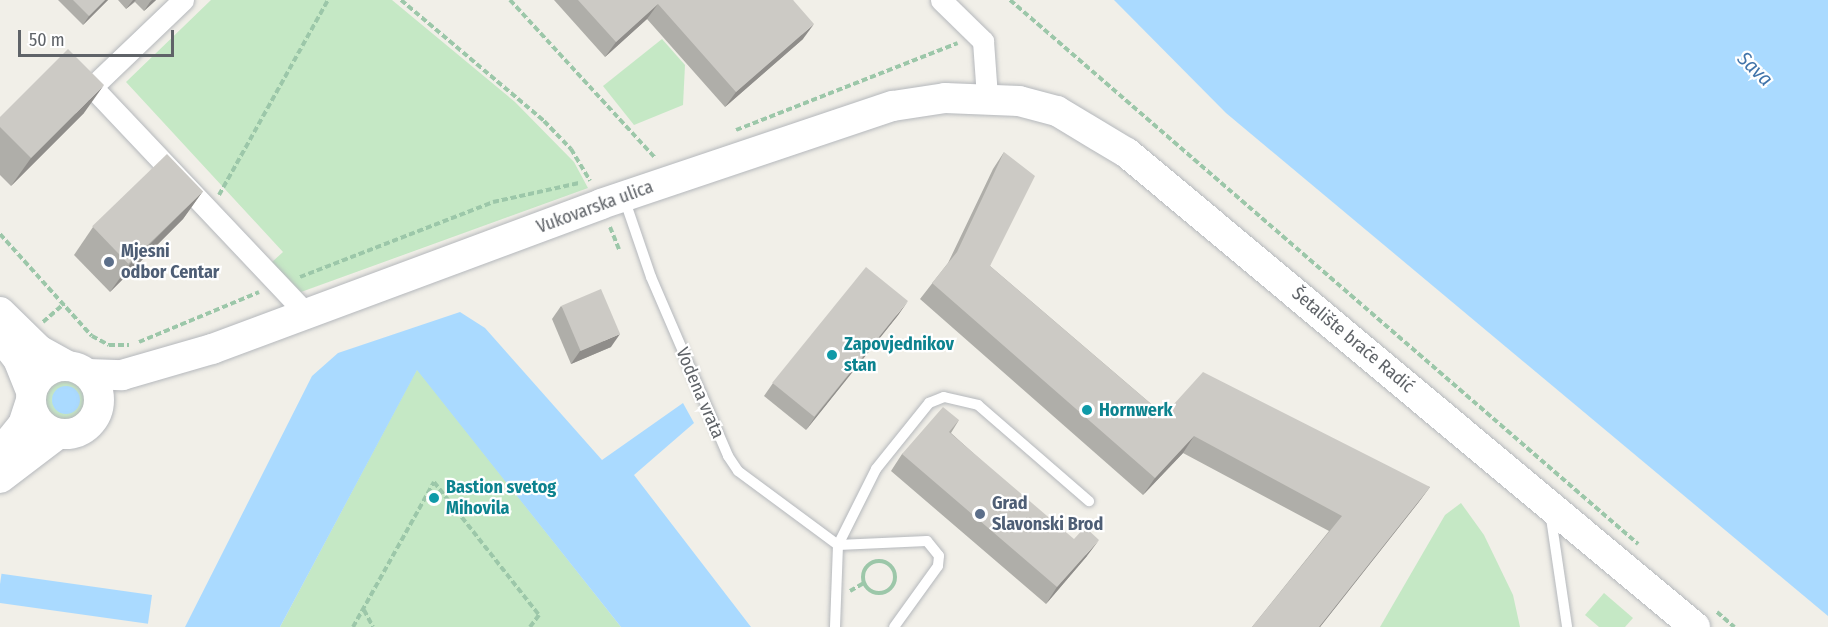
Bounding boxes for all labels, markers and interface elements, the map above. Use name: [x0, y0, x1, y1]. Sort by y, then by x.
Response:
scale bar: [21, 18, 177, 56]
text: 50 m: [29, 29, 65, 51]
water label: Sava: [1733, 47, 1777, 91]
street label: Vukovarska ulica: [534, 176, 656, 238]
place label: Mjesni odbor Centar: [121, 241, 219, 284]
marker: Mjesni odbor Centar: [102, 255, 116, 269]
street label: Šetalište braće Radić: [1288, 283, 1418, 397]
place label: Zapovjednikov stan: [844, 334, 954, 376]
street label: Vodena vrata: [671, 344, 729, 442]
marker: Zapovjednikov stan: [825, 348, 839, 362]
place label: Hornwerk: [1099, 399, 1173, 421]
marker: Hornwerk: [1080, 403, 1094, 417]
place label: Bastion svetog Mihovila: [446, 477, 556, 520]
marker: Bastion svetog Mihovila: [427, 491, 441, 505]
place label: Grad Slavonski Brod: [992, 493, 1103, 536]
marker: Grad Slavonski Brod: [973, 507, 987, 521]

